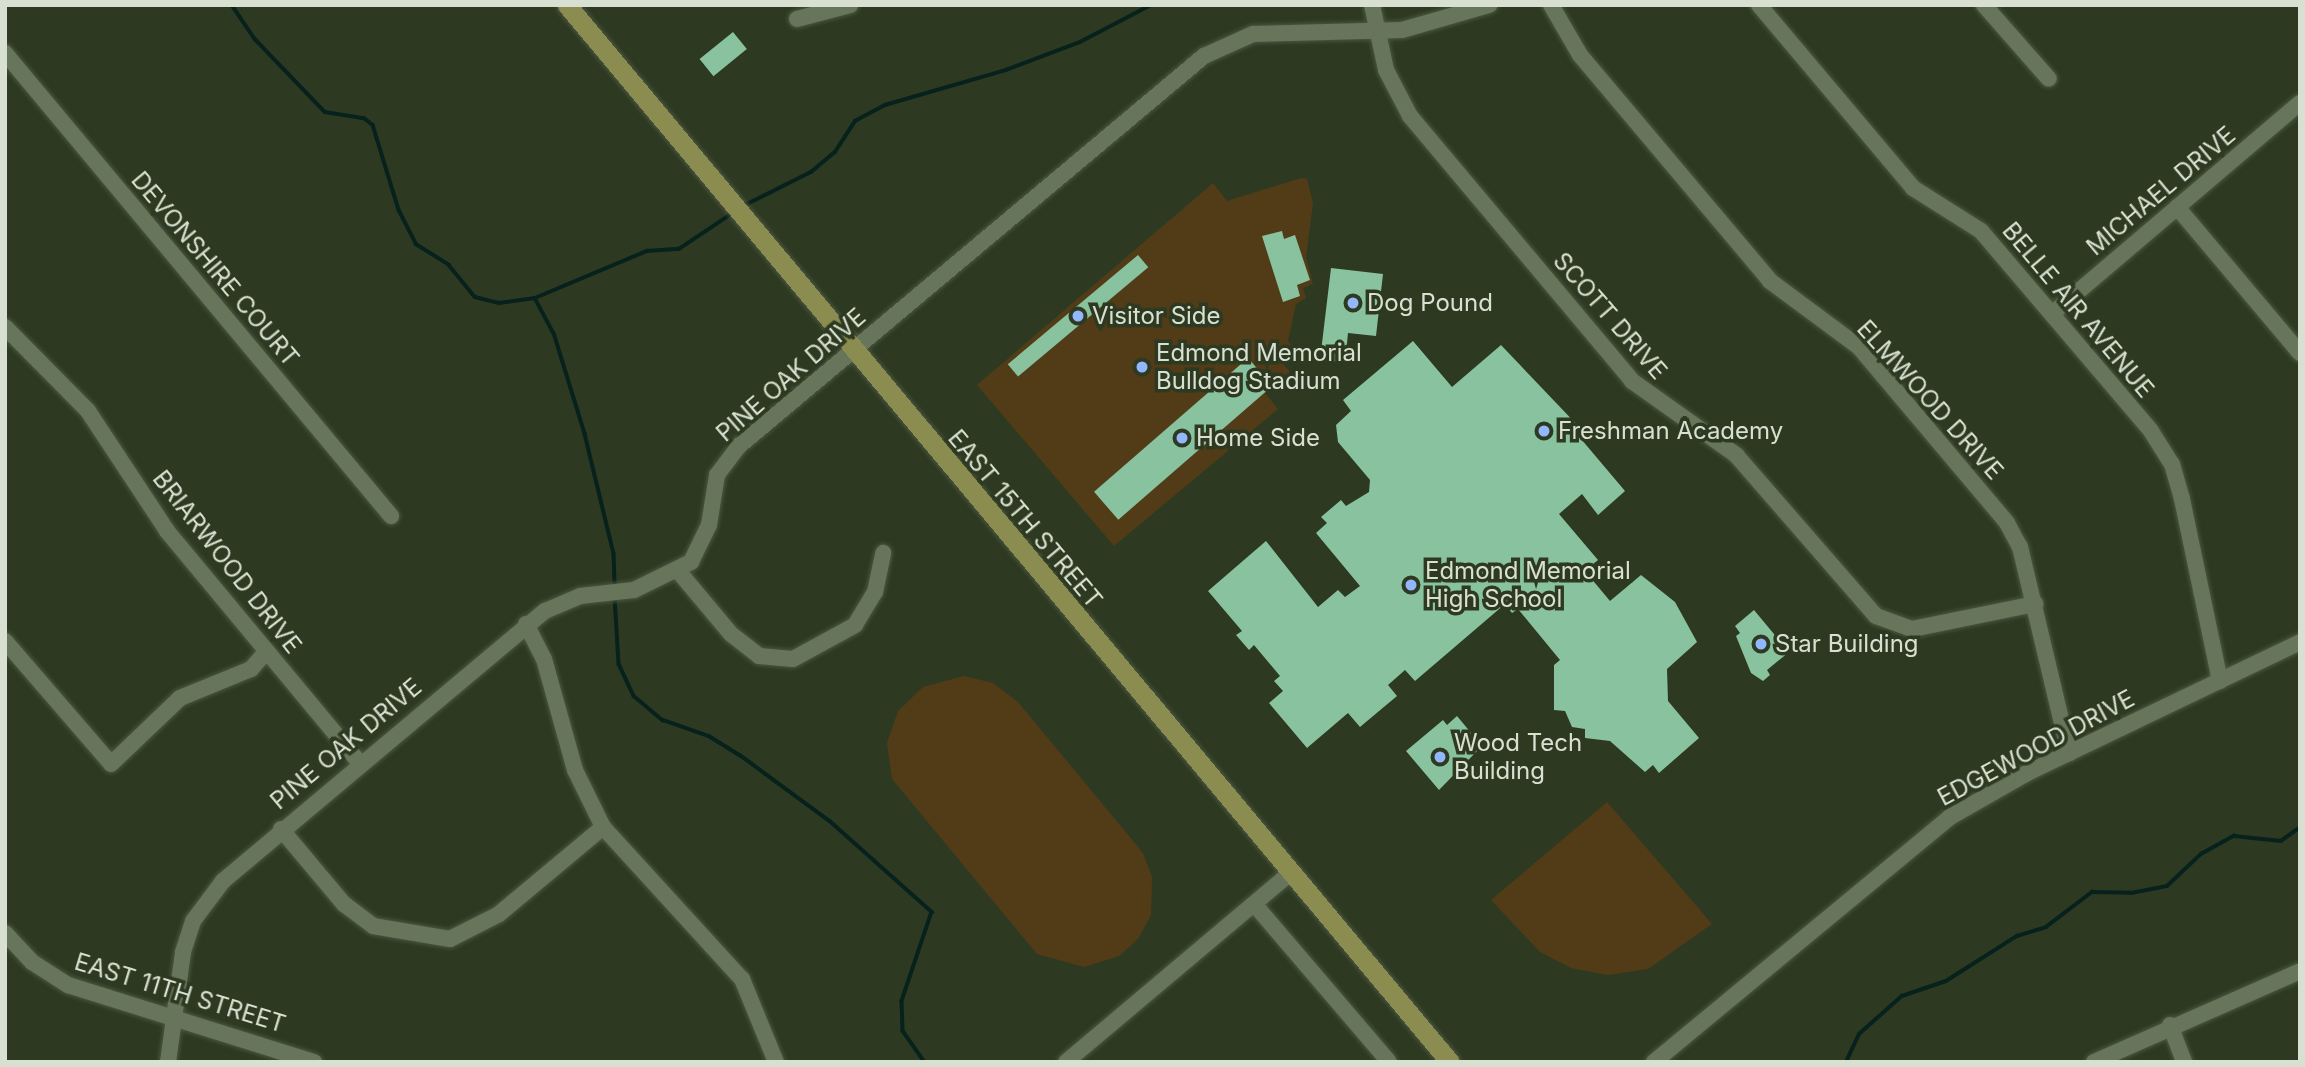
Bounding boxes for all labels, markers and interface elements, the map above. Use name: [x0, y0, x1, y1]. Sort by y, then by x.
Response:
street label: MICHAEL DRIVE: [2081, 121, 2241, 261]
street label: DEVONSHIRE COURT: [125, 166, 305, 372]
street label: BELLE AIR AVENUE: [1996, 217, 2160, 403]
street label: SCOTT DRIVE: [1547, 247, 1673, 385]
place label: Dog Pound: [1367, 289, 1493, 317]
marker: Dog Pound: [1345, 295, 1361, 311]
street label: PINE OAK DRIVE: [711, 302, 871, 448]
place label: Visitor Side: [1092, 302, 1221, 330]
marker: Visitor Side: [1070, 308, 1086, 324]
street label: ELMWOOD DRIVE: [1851, 314, 2009, 486]
place label: Edmond Memorial Bulldog Stadium: [1156, 339, 1362, 395]
marker: Edmond Memorial Bulldog Stadium: [1134, 359, 1150, 375]
place label: Freshman Academy: [1558, 417, 1783, 445]
marker: Freshman Academy: [1536, 423, 1552, 439]
street label: EAST 15TH STREET: [942, 424, 1108, 614]
place label: Home Side: [1196, 424, 1320, 452]
marker: Home Side: [1174, 430, 1190, 446]
street label: BRIARWOOD DRIVE: [147, 465, 307, 659]
place label: Edmond Memorial High School: [1425, 557, 1631, 613]
marker: Edmond Memorial High School: [1403, 577, 1419, 593]
place label: Star Building: [1775, 630, 1919, 658]
marker: Star Building: [1753, 636, 1769, 652]
street label: PINE OAK DRIVE: [265, 672, 427, 816]
street label: EDGEWOOD DRIVE: [1933, 684, 2139, 812]
place label: Wood Tech Building: [1454, 729, 1582, 785]
marker: Wood Tech Building: [1432, 749, 1448, 765]
street label: EAST 11TH STREET: [71, 947, 289, 1039]

